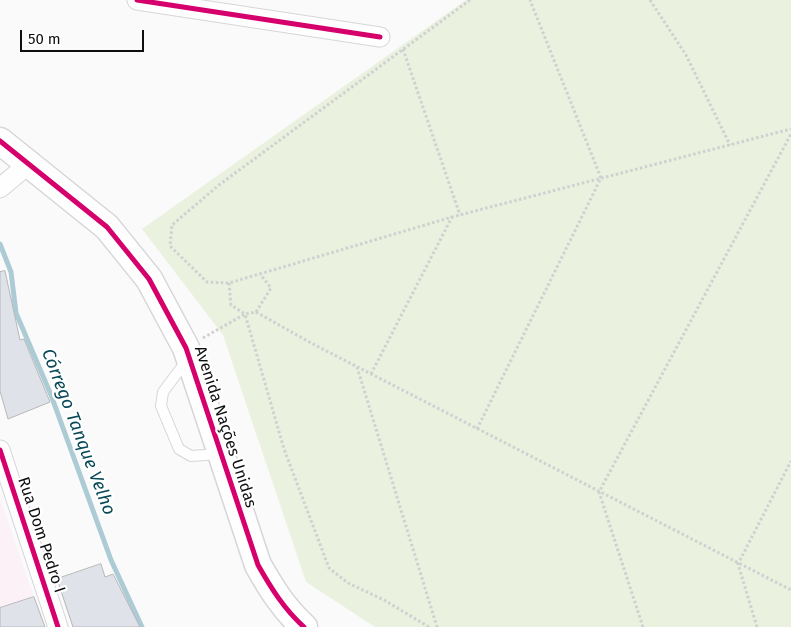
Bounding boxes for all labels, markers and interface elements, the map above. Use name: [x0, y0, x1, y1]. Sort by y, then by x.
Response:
scale bar: [22, 20, 146, 52]
text: 50 m: [28, 30, 61, 48]
street label: Avenida Nações Unidas: [190, 344, 260, 510]
water label: Córrego Tanque Velho: [36, 346, 120, 518]
street label: Rua Dom Pedro I: [13, 475, 69, 595]

